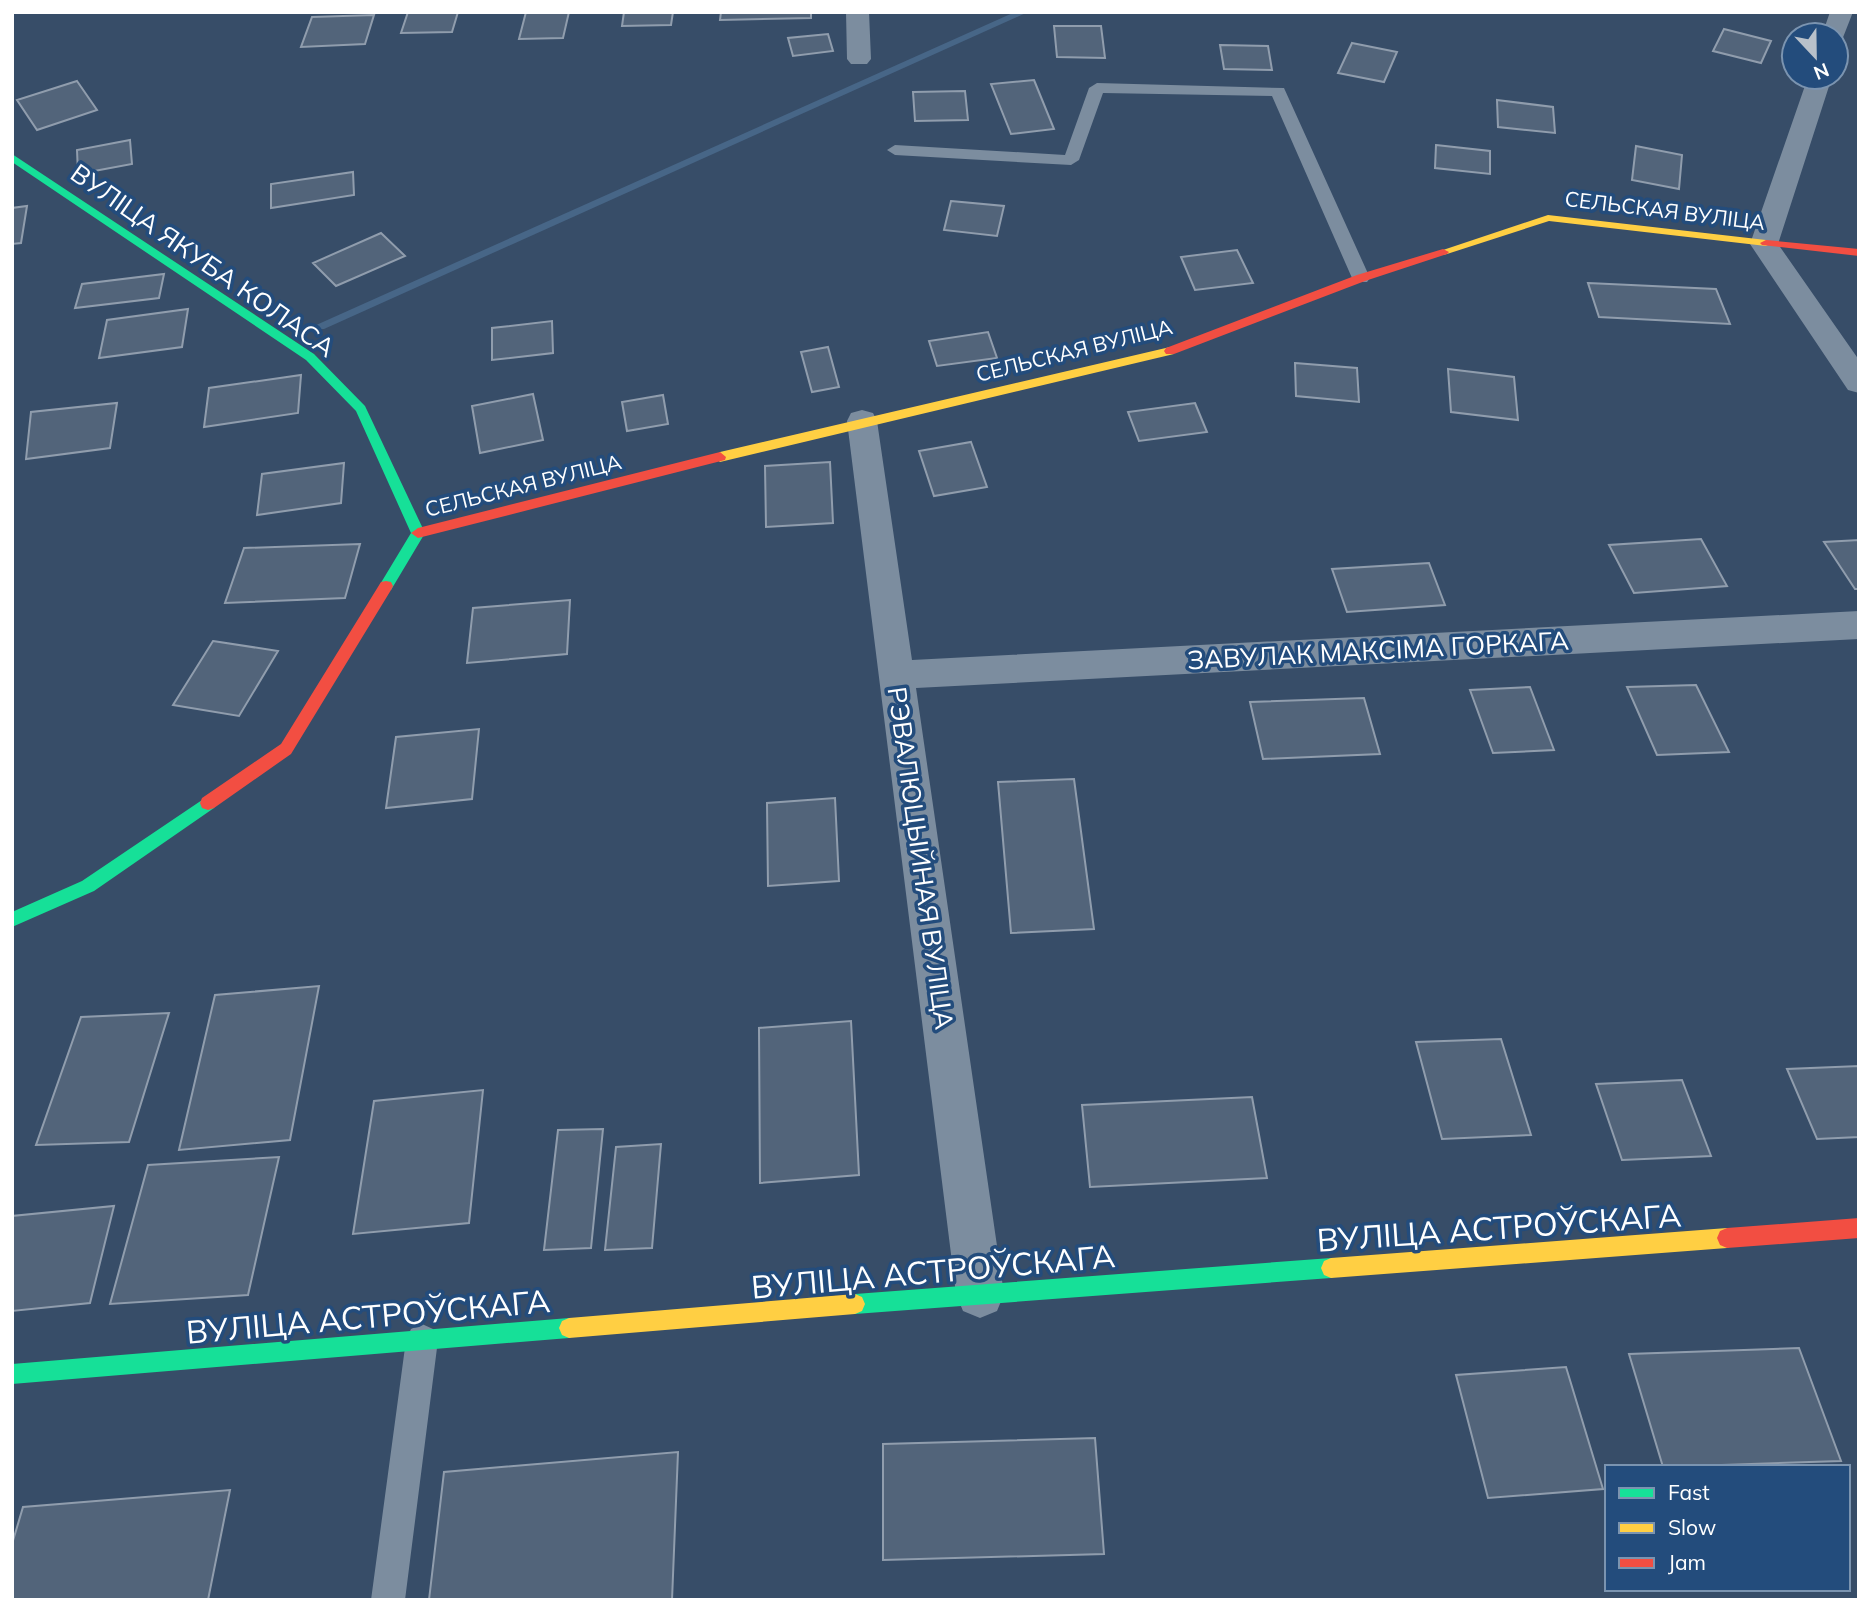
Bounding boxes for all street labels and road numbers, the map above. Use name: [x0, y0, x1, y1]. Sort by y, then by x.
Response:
street label: ВУЛІЦА ЯКУБА КОЛАСА: [65, 156, 341, 364]
street label: СЕЛЬСКАЯ ВУЛІЦА: [1563, 185, 1767, 235]
street label: СЕЛЬСКАЯ ВУЛІЦА: [973, 313, 1175, 387]
street label: СЕЛЬСКАЯ ВУЛІЦА: [422, 448, 624, 522]
street label: ЗАВУЛАК МАКСІМА ГОРКАГА: [1186, 624, 1570, 676]
street label: РЭВАЛЮЦЫЙНАЯ ВУЛІЦА: [881, 685, 961, 1031]
street label: ВУЛІЦА АСТРОЎСКАГА: [1316, 1194, 1682, 1260]
street label: ВУЛІЦА АСТРОЎСКАГА: [749, 1235, 1117, 1307]
street label: ВУЛІЦА АСТРОЎСКАГА: [184, 1280, 552, 1352]

